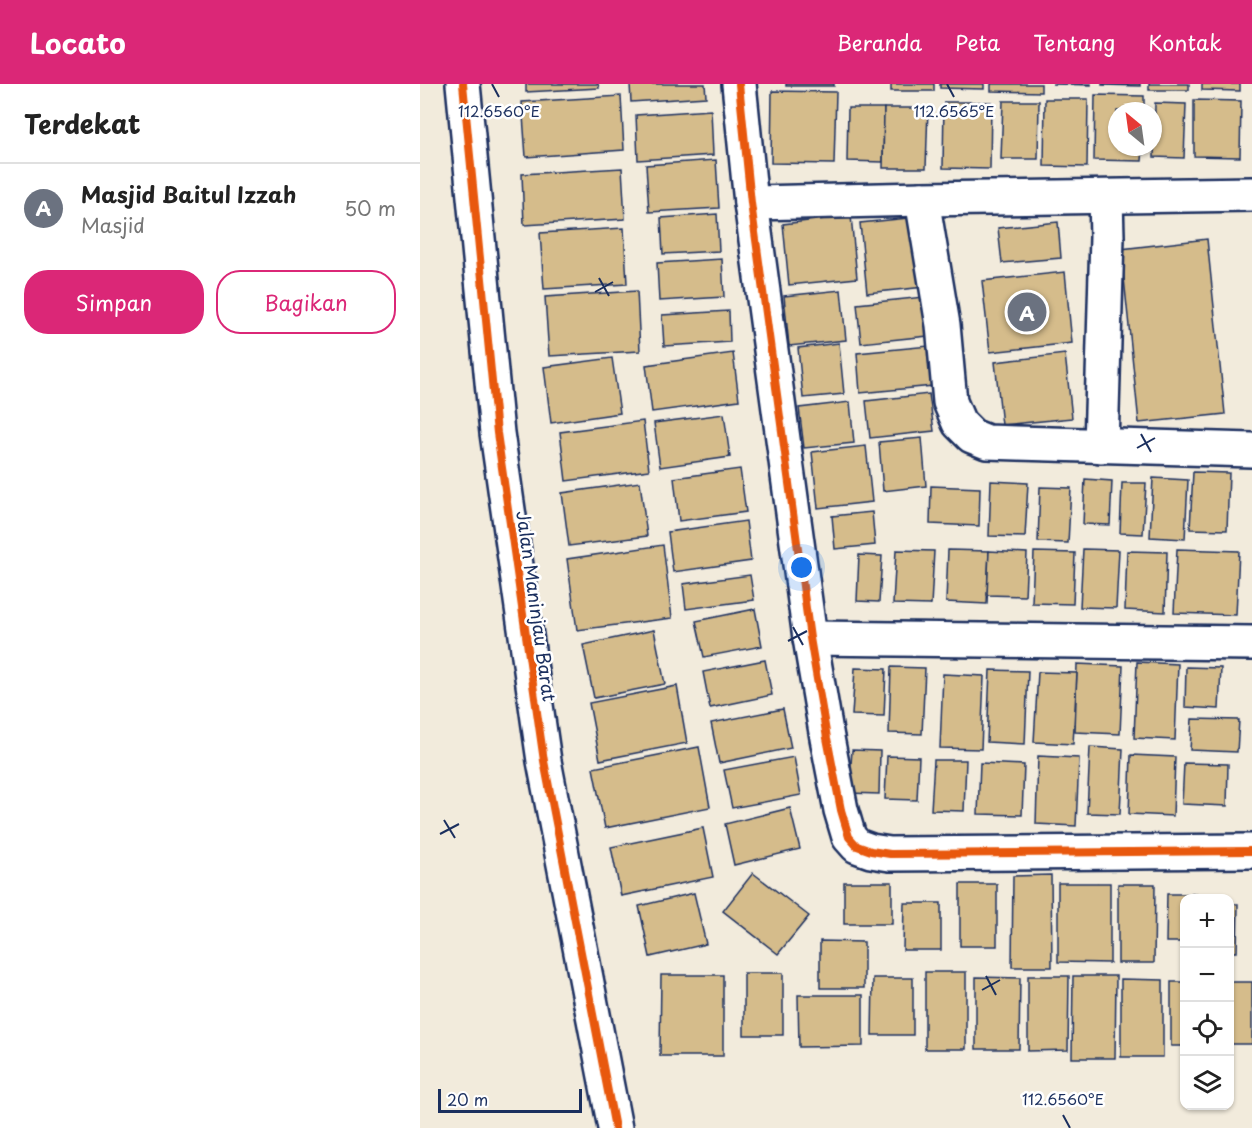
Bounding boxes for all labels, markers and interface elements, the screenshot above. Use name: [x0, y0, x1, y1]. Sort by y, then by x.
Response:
text: Locato: [30, 21, 126, 64]
text: Beranda: [837, 26, 922, 58]
text: Peta: [955, 26, 1000, 58]
text: Tentang: [1033, 26, 1115, 58]
text: Kontak: [1148, 26, 1222, 58]
text: 112.6560°E: [458, 99, 540, 122]
text: 112.6565°E: [913, 99, 995, 122]
north arrow: [1108, 102, 1162, 156]
text: Terdekat: [24, 104, 141, 143]
text: Masjid Baitul Izzah: [81, 177, 297, 210]
text: A: [36, 193, 51, 223]
text: 50 m: [344, 193, 396, 223]
text: Masjid: [81, 210, 145, 240]
button: Simpan: [24, 270, 204, 334]
button: Bagikan: [216, 270, 396, 334]
pin: A: [1008, 290, 1046, 334]
street label: Jalan Maninjau Barat: [510, 509, 564, 703]
your location: [787, 553, 816, 582]
map controls: [1180, 894, 1234, 1110]
button: +: [1180, 894, 1234, 948]
button: −: [1180, 948, 1234, 1002]
button: locate: [1180, 1002, 1234, 1056]
button: layers: [1180, 1056, 1234, 1110]
scale bar: [438, 1086, 582, 1114]
text: 20 m: [447, 1087, 488, 1111]
text: 112.6560°E: [1022, 1087, 1104, 1110]

